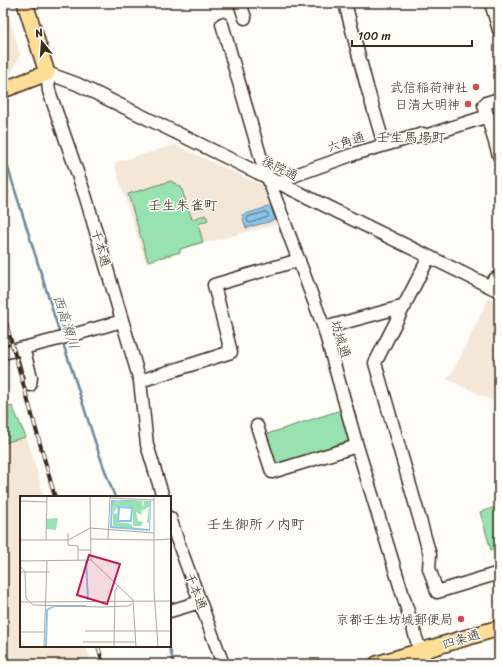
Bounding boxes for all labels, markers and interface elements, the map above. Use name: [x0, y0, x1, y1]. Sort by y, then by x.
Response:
north arrow: [22, 22, 62, 62]
scale bar: [352, 22, 472, 48]
text: N: [32, 23, 46, 43]
text: 100 m: [358, 25, 391, 47]
place label: 武信稲荷神社: [390, 76, 468, 99]
marker: 武信稲荷神社: [471, 82, 481, 92]
place label: 日清大明神: [395, 93, 460, 116]
marker: 日清大明神: [463, 99, 473, 109]
street label: 六角通: [324, 125, 368, 159]
district label: 壬生馬場町: [376, 125, 446, 150]
street label: 後院通: [257, 149, 303, 187]
district label: 壬生朱雀町: [148, 193, 218, 218]
street label: 千本通: [85, 226, 117, 270]
water label: 西高瀬川: [45, 292, 87, 352]
street label: 坊城通: [324, 317, 358, 361]
inset map: [20, 496, 171, 647]
district label: 壬生御所ノ内町: [207, 512, 305, 537]
street label: 千本通: [178, 569, 214, 613]
place label: 京都壬生坊城郵便局: [336, 608, 453, 631]
marker: 京都壬生坊城郵便局: [456, 614, 466, 624]
street label: 四条通: [439, 622, 483, 656]

